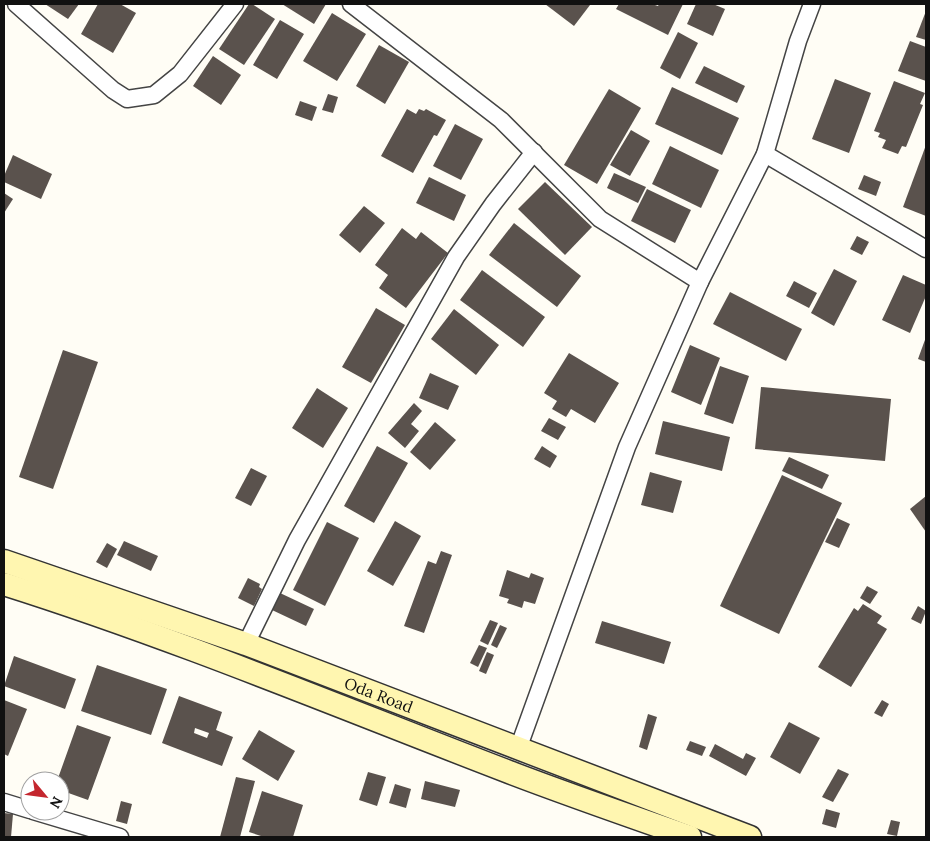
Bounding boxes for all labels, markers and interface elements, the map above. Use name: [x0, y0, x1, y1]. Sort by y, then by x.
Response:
street label: Oda Road: [342, 673, 416, 717]
north arrow: [20, 771, 70, 821]
text: N: [46, 793, 67, 812]

